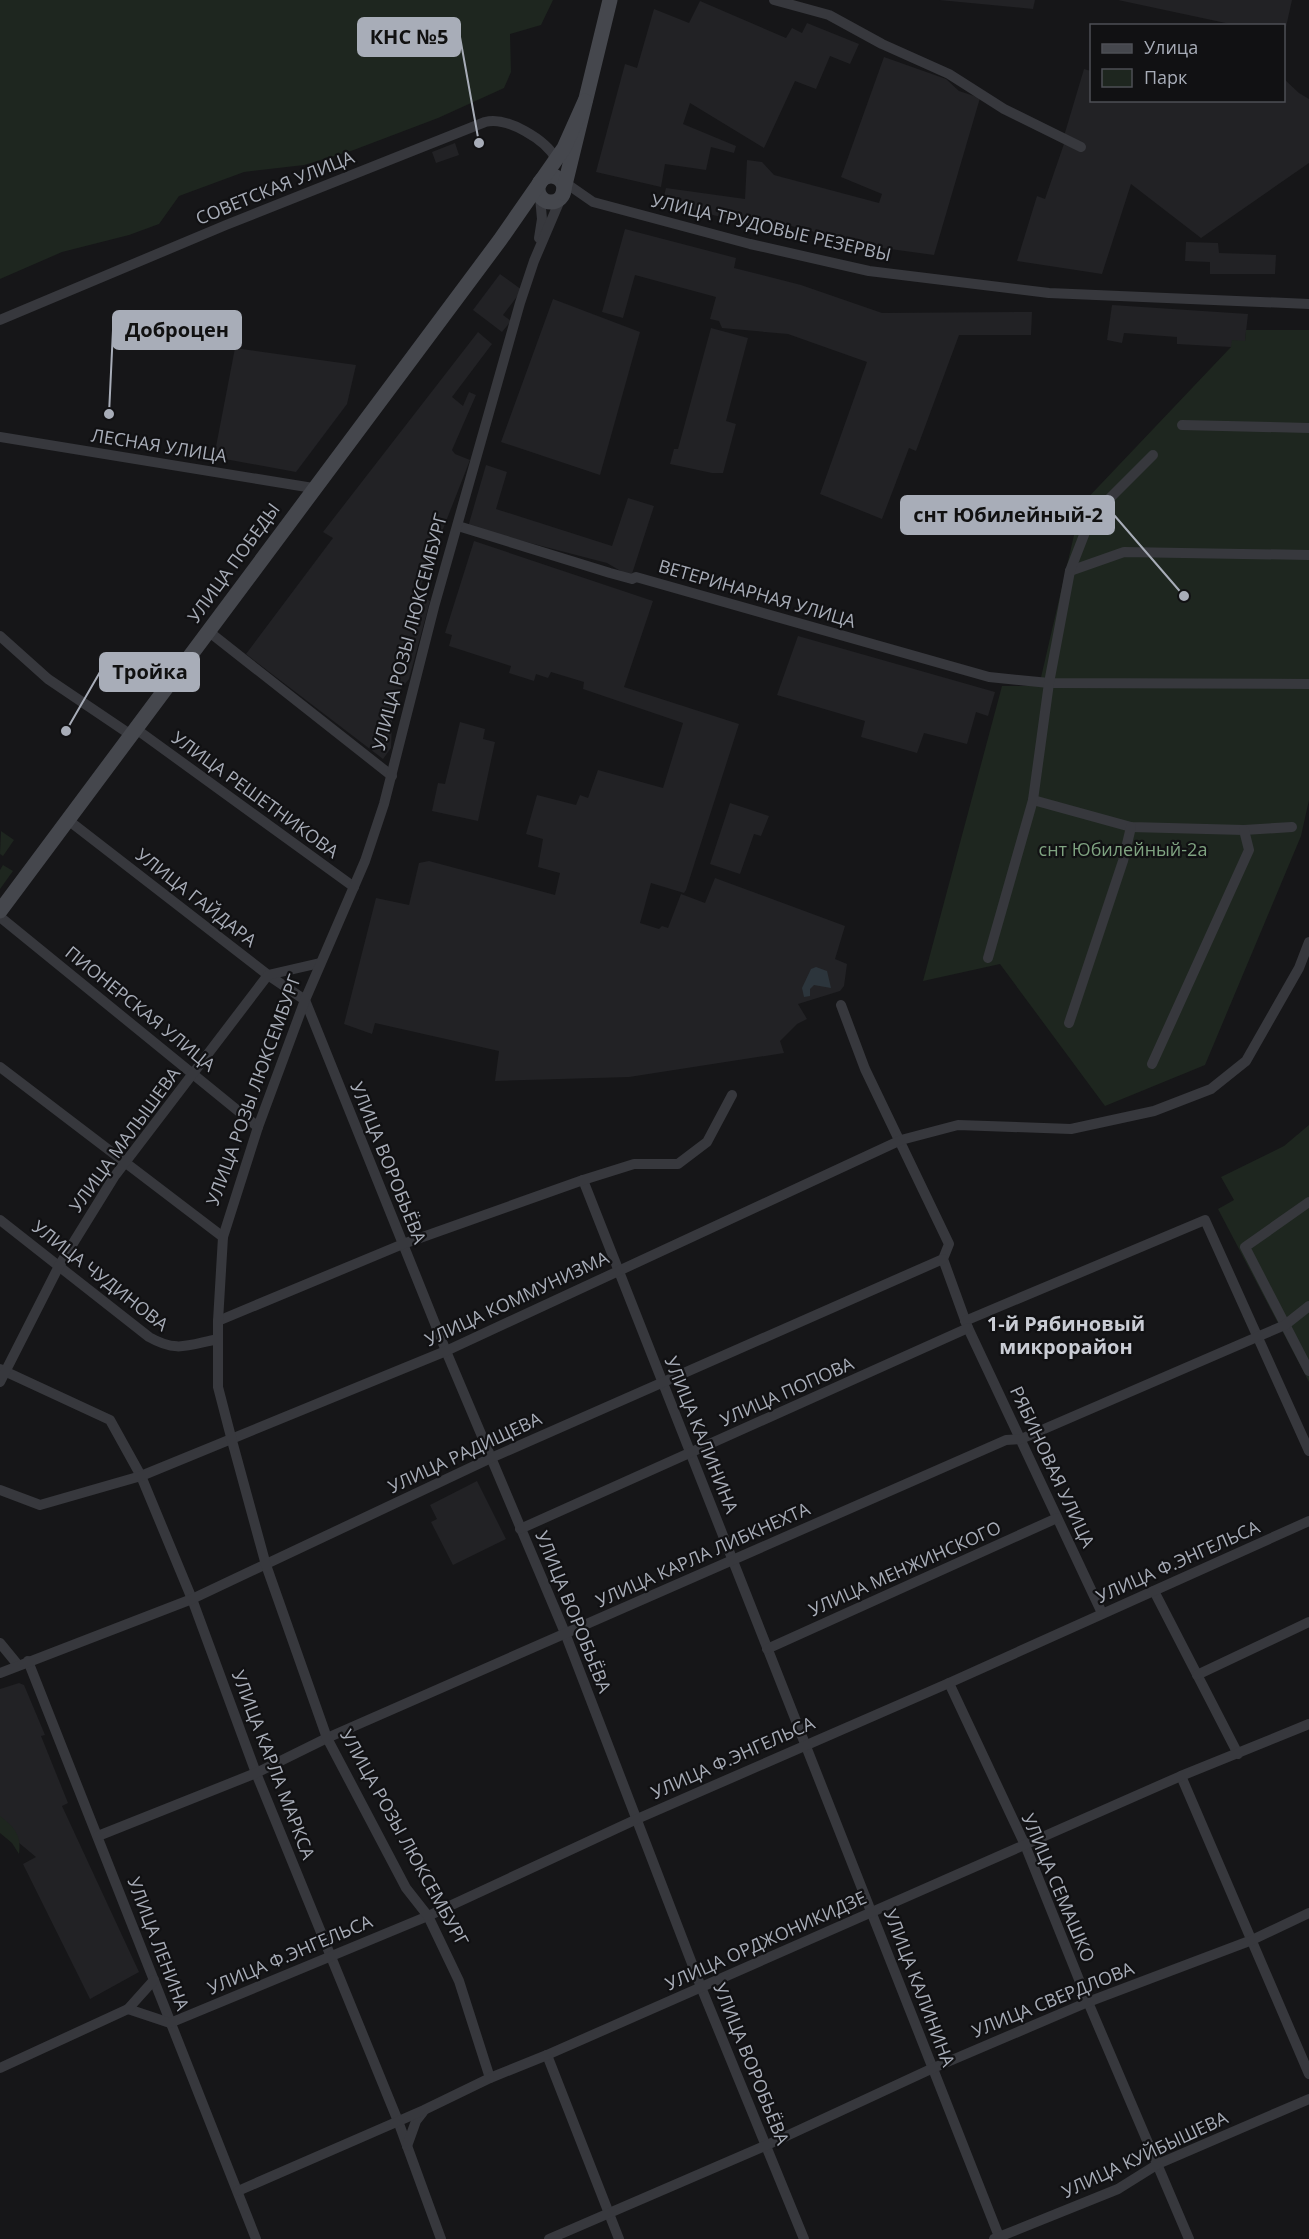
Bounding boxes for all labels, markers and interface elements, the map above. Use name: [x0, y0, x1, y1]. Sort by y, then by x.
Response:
callout: КНС №5: [358, 18, 460, 56]
text: КНС №5: [370, 23, 448, 50]
legend: [1090, 24, 1285, 102]
text: Улица: [1144, 35, 1198, 59]
text: Парк: [1144, 65, 1188, 89]
street label: СОВЕТСКАЯ УЛИЦА: [192, 144, 358, 230]
street label: УЛИЦА ТРУДОВЫЕ РЕЗЕРВЫ: [649, 188, 894, 266]
callout: Доброцен: [113, 311, 241, 349]
text: Доброцен: [125, 316, 229, 343]
street label: ЛЕСНАЯ УЛИЦА: [90, 422, 229, 468]
callout: снт Юбилейный-2: [901, 496, 1114, 534]
street label: УЛИЦА ПОБЕДЫ: [182, 498, 285, 627]
text: снт Юбилейный-2: [913, 501, 1103, 528]
street label: УЛИЦА РОЗЫ ЛЮКСЕМБУРГ: [366, 511, 452, 753]
street label: ВЕТЕРИНАРНАЯ УЛИЦА: [656, 553, 859, 633]
callout: Тройка: [100, 653, 199, 691]
text: Тройка: [112, 658, 188, 685]
street label: УЛИЦА РЕШЕТНИКОВА: [167, 725, 344, 863]
park label: снт Юбилейный-2а: [1039, 837, 1207, 861]
street label: УЛИЦА ГАЙДАРА: [131, 842, 262, 952]
street label: ПИОНЕРСКАЯ УЛИЦА: [61, 940, 221, 1077]
street label: УЛИЦА РОЗЫ ЛЮКСЕМБУРГ: [200, 971, 306, 1209]
street label: УЛИЦА МАЛЫШЕВА: [63, 1062, 185, 1217]
street label: УЛИЦА ВОРОБЬЁВА: [345, 1078, 433, 1248]
street label: УЛИЦА ЧУДИНОВА: [28, 1214, 174, 1336]
street label: УЛИЦА КОММУНИЗМА: [421, 1245, 613, 1351]
district label: 1-й Рябиновый микрорайон: [987, 1310, 1145, 1360]
street label: УЛИЦА ПОПОВА: [716, 1351, 858, 1431]
street label: УЛИЦА КАЛИНИНА: [660, 1353, 745, 1517]
street label: РЯБИНОВАЯ УЛИЦА: [1005, 1382, 1101, 1552]
street label: УЛИЦА РАДИЩЕВА: [384, 1406, 546, 1498]
street label: УЛИЦА КАРЛА ЛИБКНЕХТА: [592, 1496, 814, 1612]
street label: УЛИЦА Ф.ЭНГЕЛЬСА: [1092, 1514, 1264, 1608]
street label: УЛИЦА МЕНЖИНСКОГО: [805, 1515, 1004, 1621]
street label: УЛИЦА ВОРОБЬЁВА: [530, 1527, 618, 1697]
street label: УЛИЦА КАРЛА МАРКСА: [227, 1667, 321, 1863]
street label: УЛИЦА Ф.ЭНГЕЛЬСА: [647, 1710, 819, 1804]
street label: УЛИЦА РОЗЫ ЛЮКСЕМБУРГ: [335, 1725, 475, 1950]
street label: УЛИЦА СЕМАШКО: [1017, 1810, 1101, 1966]
street label: УЛИЦА ЛЕНИНА: [122, 1874, 196, 2014]
street label: УЛИЦА ОРДЖОНИКИДЗЕ: [661, 1885, 870, 1995]
street label: УЛИЦА КАЛИНИНА: [879, 1905, 961, 2071]
street label: УЛИЦА Ф.ЭНГЕЛЬСА: [204, 1908, 376, 2000]
street label: УЛИЦА СВЕРДЛОВА: [968, 1955, 1138, 2043]
street label: УЛИЦА ВОРОБЬЁВА: [708, 1979, 796, 2149]
street label: УЛИЦА КУЙБЫШЕВА: [1058, 2105, 1232, 2203]

